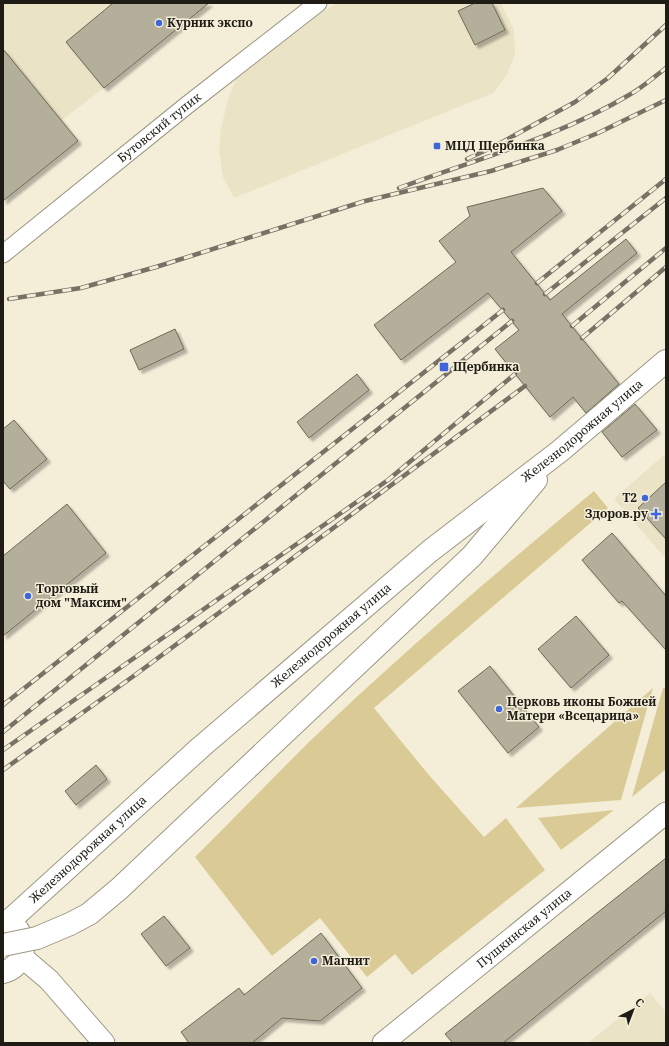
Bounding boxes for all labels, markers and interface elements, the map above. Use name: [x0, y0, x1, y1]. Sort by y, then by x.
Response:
place label: Курник экспо: [167, 14, 253, 31]
marker: Курник экспо: [154, 18, 164, 28]
street label: Бутовский тупик: [114, 88, 205, 166]
place label: МЦД Щербинка: [445, 137, 545, 154]
marker: МЦД Щербинка: [432, 141, 442, 151]
place label: Щербинка: [453, 358, 519, 375]
marker: Щербинка: [438, 361, 450, 373]
street label: Железнодорожная улица: [517, 375, 647, 486]
place label: T2: [622, 489, 637, 506]
marker: T2: [640, 493, 650, 503]
place label: Здоров.ру: [585, 505, 649, 522]
marker: Здоров.ру: [651, 509, 661, 519]
street label: Железнодорожная улица: [266, 579, 395, 692]
place label: Торговый дом "Максим": [36, 580, 127, 611]
marker: Торговый дом "Максим": [23, 591, 33, 601]
place label: Церковь иконы Божией Матери «Всецарица»: [507, 693, 656, 724]
marker: Церковь иконы Божией Матери «Всецарица»: [494, 704, 504, 714]
street label: Железнодорожная улица: [25, 791, 150, 907]
street label: Пушкинская улица: [473, 884, 575, 972]
place label: Магнит: [322, 952, 370, 969]
marker: Магнит: [309, 956, 319, 966]
north arrow: [613, 990, 653, 1030]
text: С: [632, 994, 648, 1010]

